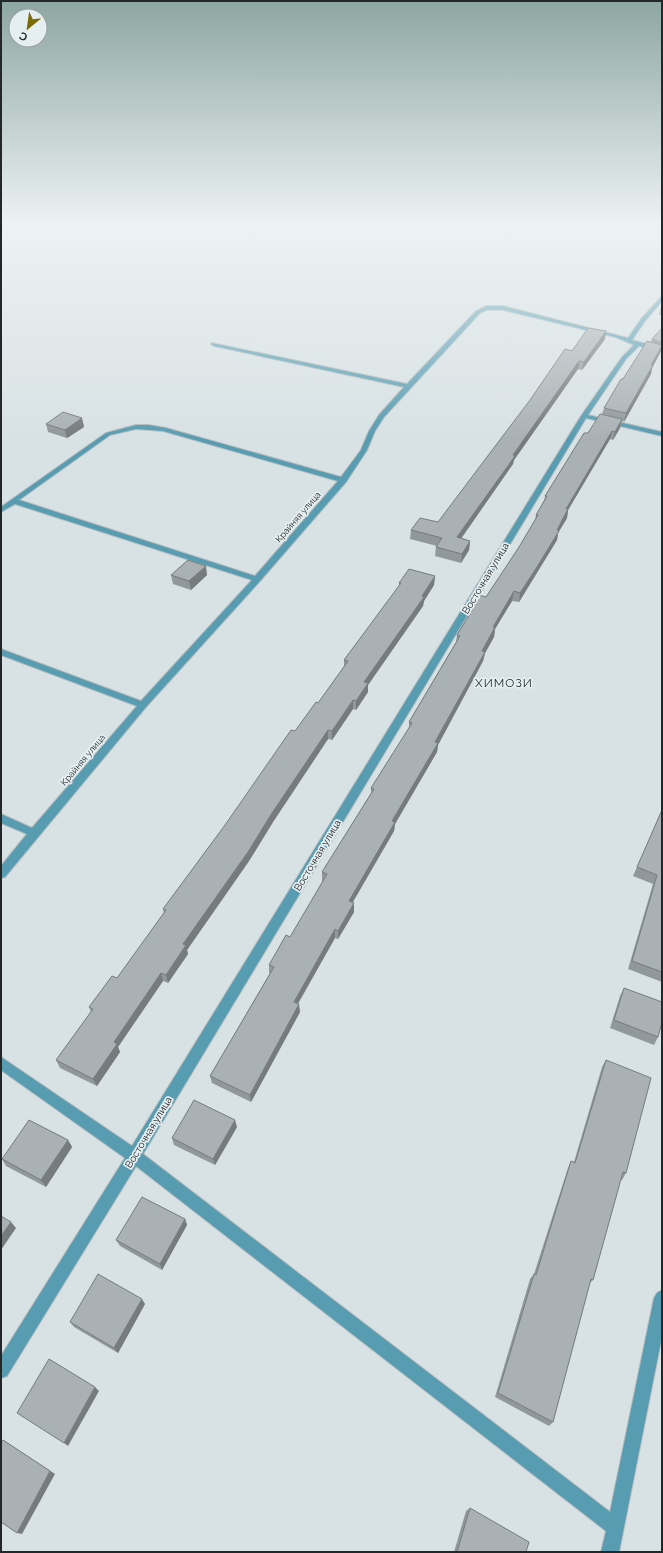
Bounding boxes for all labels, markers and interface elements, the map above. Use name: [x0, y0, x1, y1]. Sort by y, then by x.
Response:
north arrow: [8, 8, 48, 48]
text: С: [17, 29, 30, 44]
street label: Крайняя улица: [273, 490, 323, 544]
street label: Восточная улица: [460, 541, 511, 616]
district label: ХИМОЗИ: [475, 676, 533, 690]
street label: Крайняя улица: [59, 732, 107, 788]
street label: Восточная улица: [292, 818, 343, 893]
street label: Восточная улица: [123, 1095, 174, 1170]

